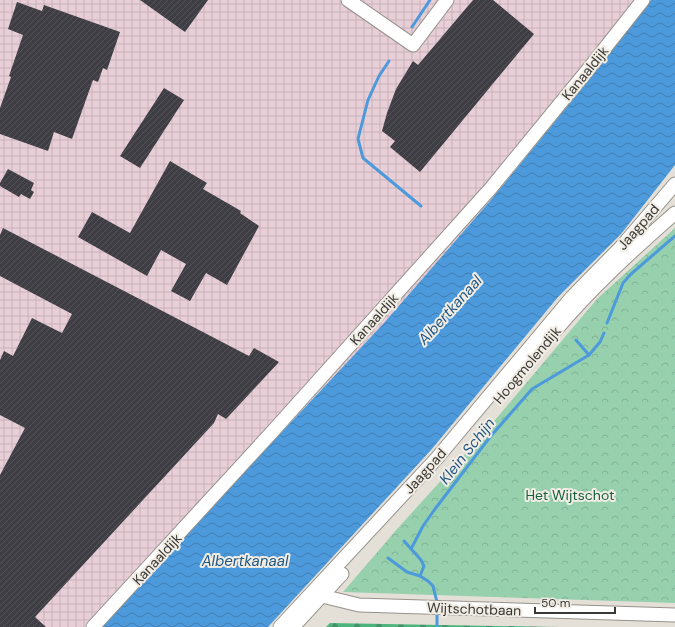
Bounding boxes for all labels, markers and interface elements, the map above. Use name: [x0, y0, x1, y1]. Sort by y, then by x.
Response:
street label: Kanaaldijk: [558, 42, 612, 104]
street label: Jaagpad: [613, 200, 663, 254]
water label: Albertkanaal: [413, 271, 487, 350]
street label: Kanaaldijk: [346, 289, 402, 349]
street label: Hoogmolendijk: [489, 322, 565, 408]
water label: Klein Schijn: [435, 413, 499, 488]
street label: Jaagpad: [400, 444, 450, 498]
park label: Het Wijtschot: [526, 486, 614, 504]
street label: Kanaaldijk: [128, 529, 186, 589]
water label: Albertkanaal: [201, 551, 289, 571]
scale bar: [535, 589, 615, 615]
text: 50 m: [541, 595, 570, 611]
street label: Wijtschotbaan: [426, 598, 522, 620]

